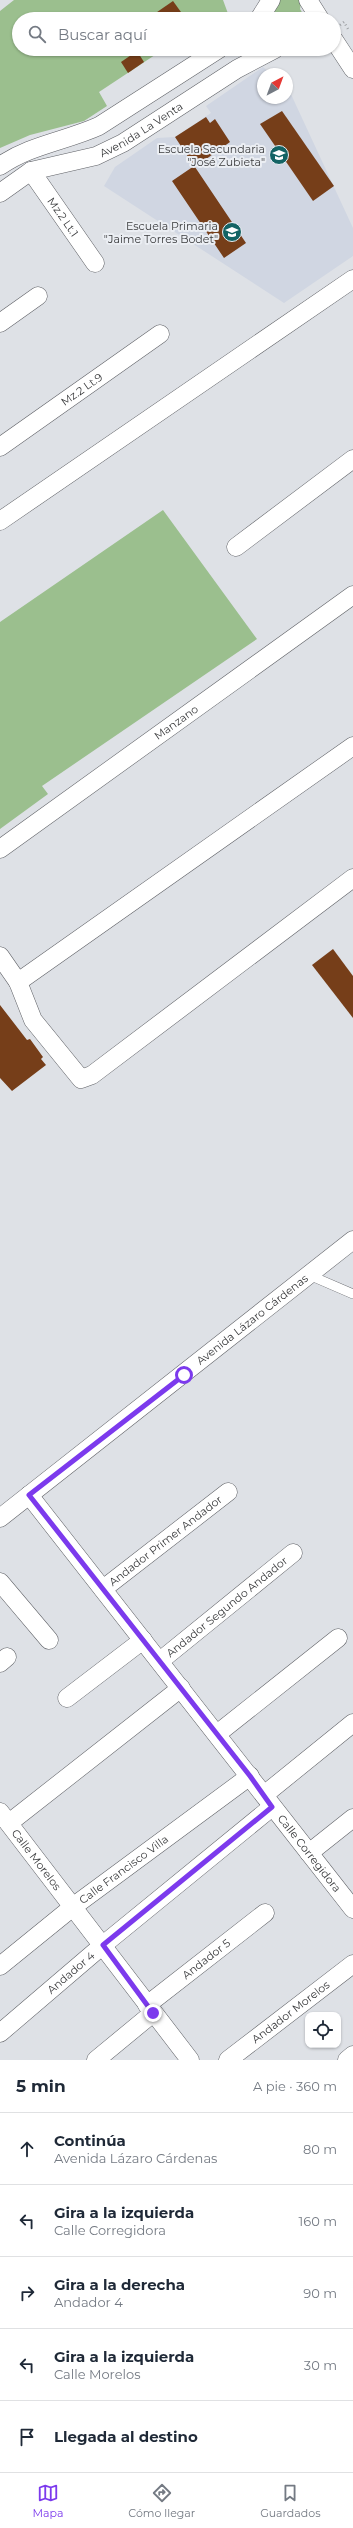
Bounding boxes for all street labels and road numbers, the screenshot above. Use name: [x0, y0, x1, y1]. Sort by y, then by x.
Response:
street label: Avenida La Venta: [97, 99, 185, 160]
street label: Mz.2 Lt.1: [44, 195, 82, 239]
street label: Mz.2 Lt.9: [58, 370, 105, 409]
street label: Manzano: [151, 702, 201, 743]
street label: Avenida Lázaro Cárdenas: [193, 1271, 311, 1368]
street label: Andador Primer Andador: [106, 1492, 225, 1589]
street label: Andador Segundo Andador: [163, 1553, 290, 1660]
street label: Calle Corregidora: [275, 1812, 344, 1895]
street label: Calle Morelos: [9, 1826, 65, 1893]
street label: Calle Francisco Villa: [76, 1832, 171, 1907]
street label: Andador 5: [179, 1936, 233, 1982]
street label: Andador 4: [44, 1948, 98, 1997]
street label: Andador Morelos: [249, 1977, 333, 2046]

